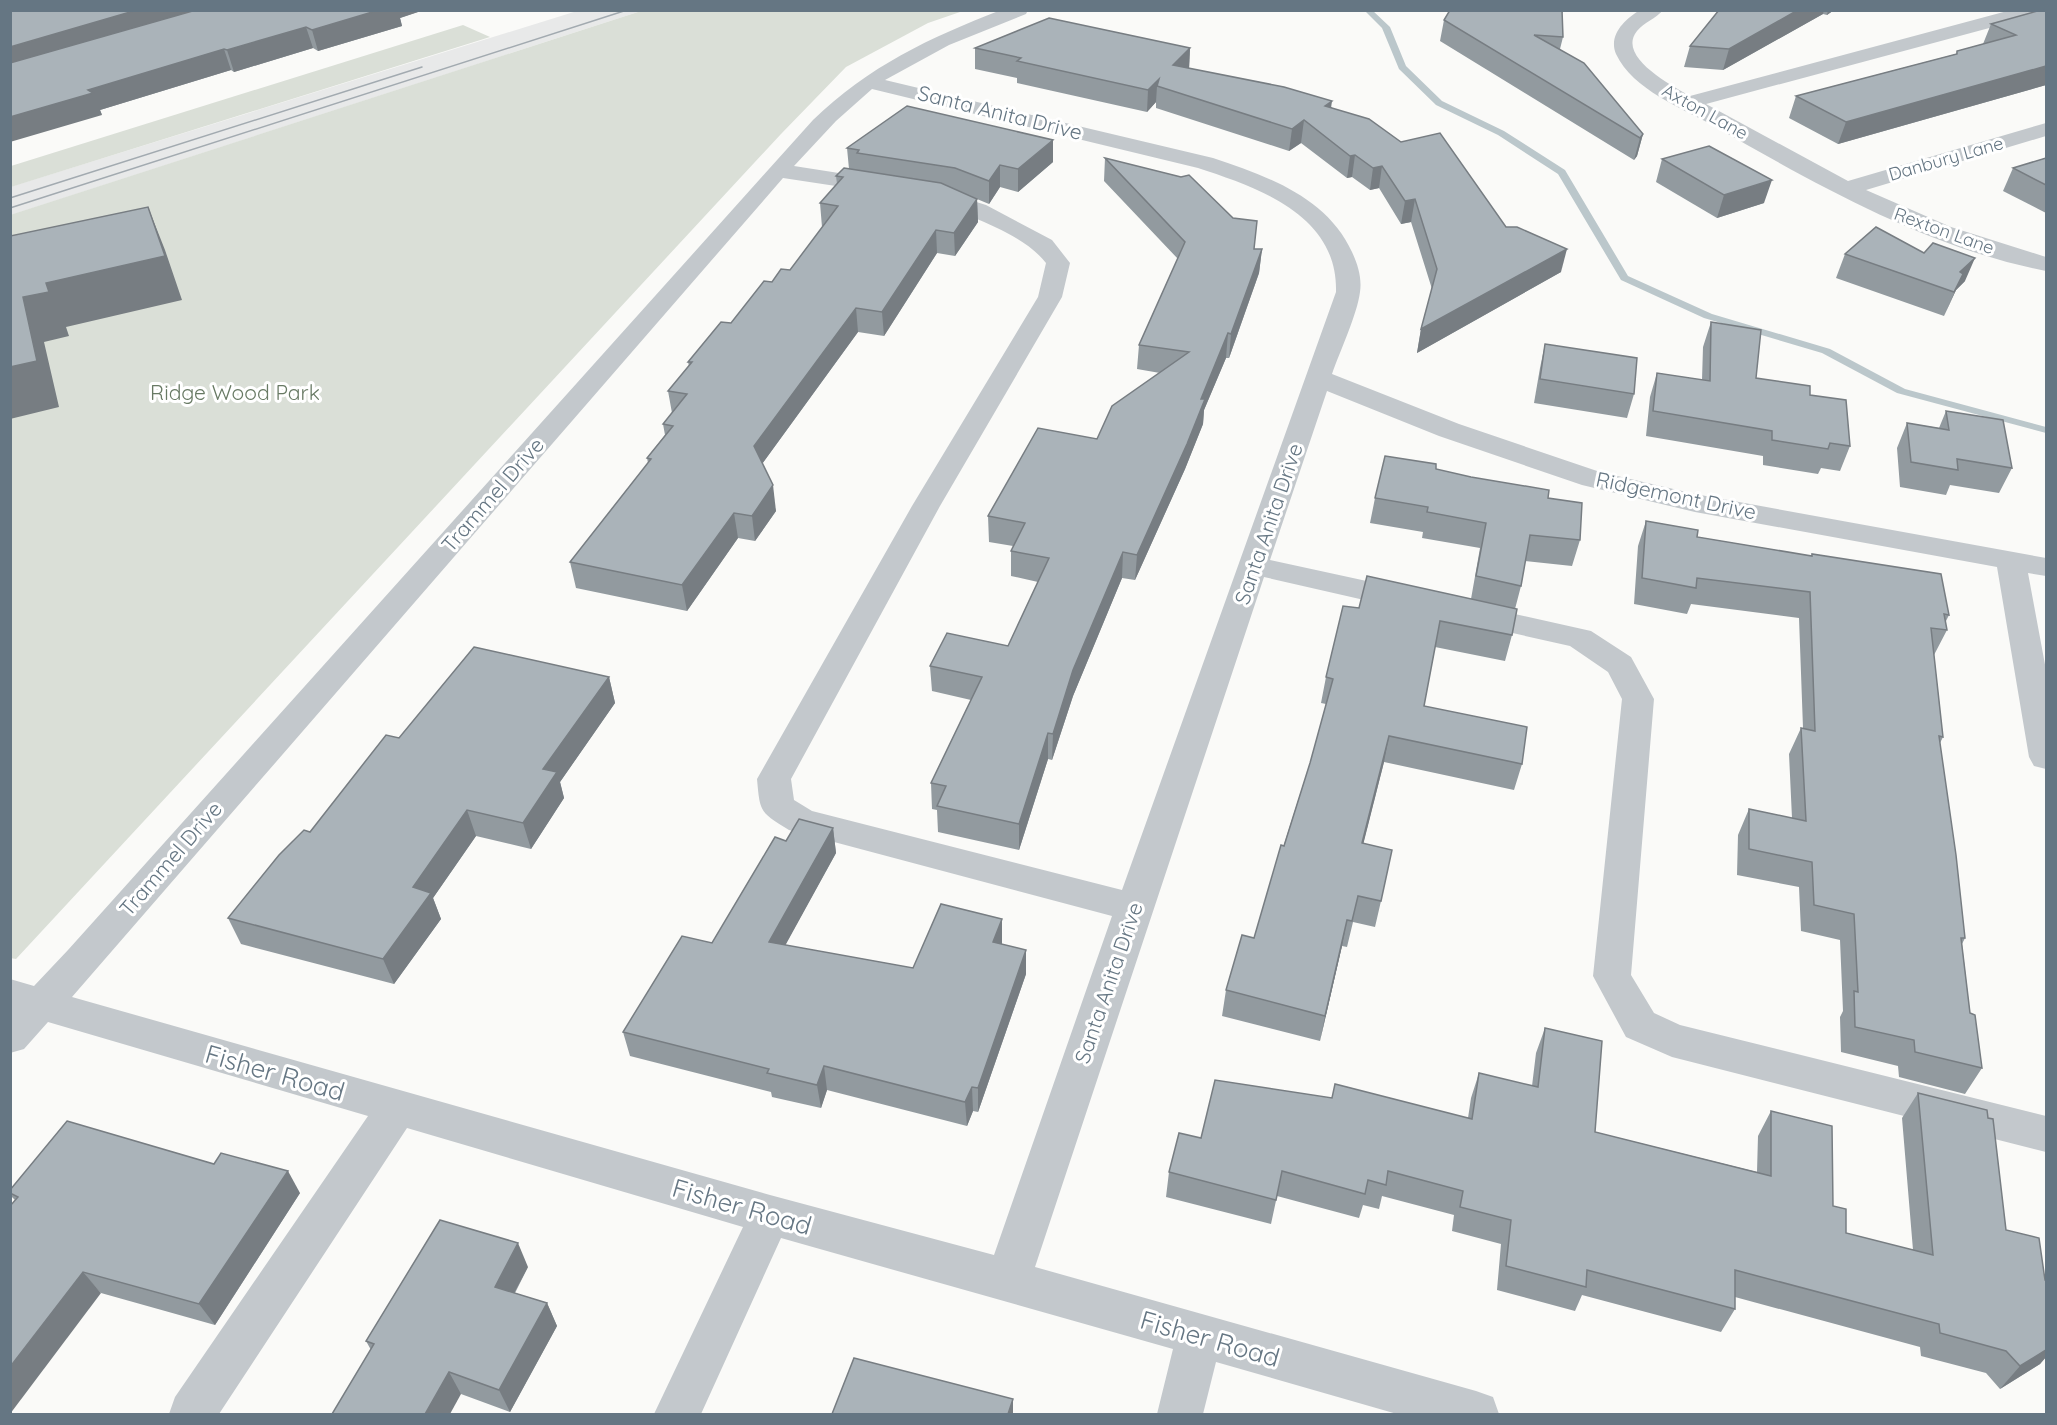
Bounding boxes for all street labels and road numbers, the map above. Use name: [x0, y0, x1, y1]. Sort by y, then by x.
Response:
street label: Santa Anita Drive: [915, 79, 1085, 145]
street label: Axton Lane: [1658, 79, 1752, 145]
street label: Danbury Lane: [1886, 131, 2006, 186]
street label: Rexton Lane: [1891, 202, 1997, 259]
street label: Trammel Drive: [435, 432, 549, 557]
street label: Santa Anita Drive: [1228, 440, 1308, 608]
street label: Ridgemont Drive: [1594, 465, 1759, 525]
street label: Trammel Drive: [113, 796, 227, 921]
street label: Santa Anita Drive: [1068, 899, 1148, 1067]
street label: Fisher Road: [202, 1037, 349, 1108]
street label: Fisher Road: [669, 1171, 816, 1242]
street label: Fisher Road: [1137, 1303, 1284, 1374]

